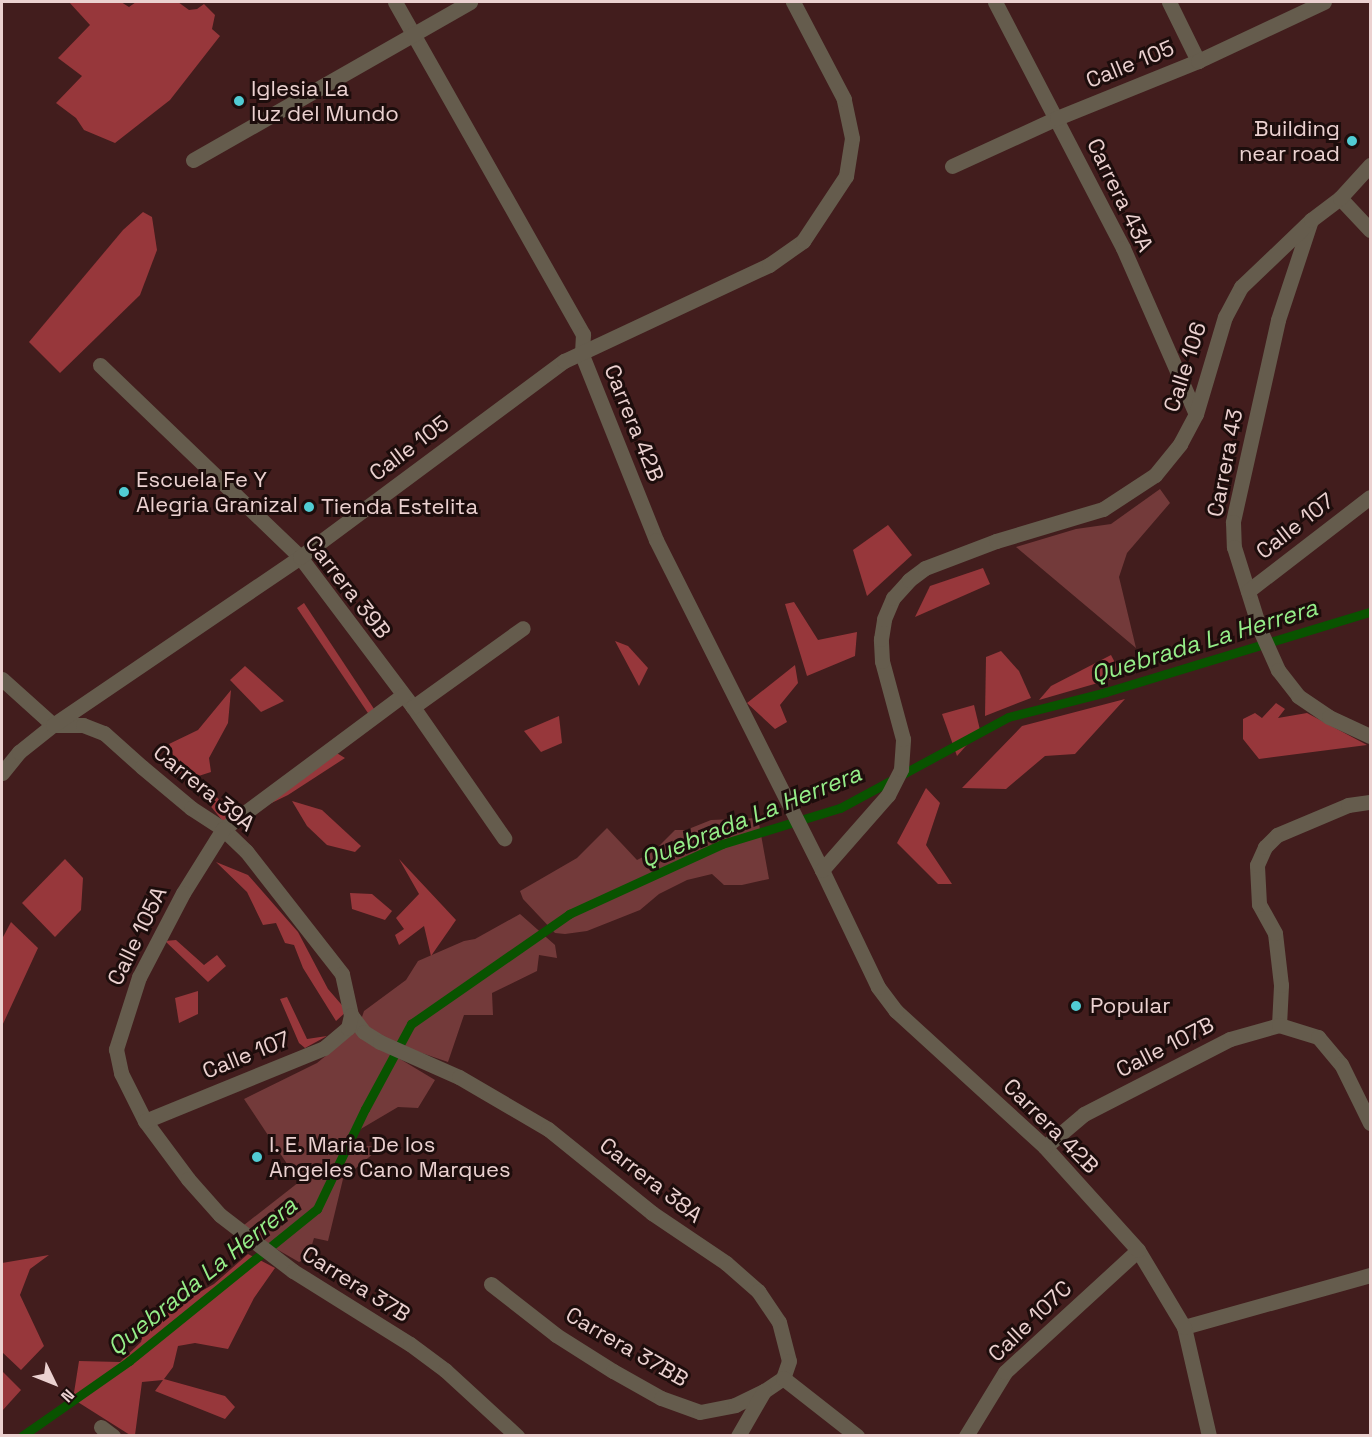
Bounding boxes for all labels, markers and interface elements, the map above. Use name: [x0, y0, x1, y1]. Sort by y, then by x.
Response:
street label: Calle 105: [1082, 34, 1178, 94]
place label: Iglesia La luz del Mundo: [251, 75, 399, 126]
marker: Iglesia La luz del Mundo: [232, 94, 246, 108]
place label: Building near road: [1239, 115, 1340, 166]
street label: Carrera 43A: [1081, 134, 1159, 256]
marker: Building near road: [1345, 134, 1359, 148]
street label: Calle 106: [1158, 319, 1212, 415]
street label: Carrera 42B: [599, 361, 669, 485]
street label: Carrera 43: [1202, 407, 1248, 519]
street label: Calle 105: [364, 410, 454, 486]
place label: Escuela Fe Y Alegria Granizal: [136, 466, 298, 518]
marker: Escuela Fe Y Alegria Granizal: [117, 485, 131, 499]
street label: Calle 107: [1251, 487, 1339, 565]
place label: Tienda Estelita: [321, 494, 478, 520]
marker: Tienda Estelita: [302, 500, 316, 514]
street label: Carrera 39B: [300, 530, 396, 644]
water label: Quebrada La Herrera: [1087, 593, 1321, 689]
street label: Carrera 39A: [148, 739, 260, 837]
water label: Quebrada La Herrera: [637, 759, 865, 873]
street label: Calle 105A: [102, 882, 172, 990]
place label: Popular: [1090, 993, 1170, 1019]
marker: Popular: [1067, 997, 1085, 1015]
street label: Calle 107B: [1112, 1011, 1218, 1083]
street label: Calle 107: [199, 1026, 293, 1084]
street label: Carrera 42B: [998, 1073, 1104, 1179]
place label: I. E. Maria De los Angeles Cano Marques: [269, 1131, 510, 1182]
street label: Carrera 38A: [594, 1132, 708, 1228]
marker: I. E. Maria De los Angeles Cano Marques: [250, 1150, 264, 1164]
water label: Quebrada La Herrera: [102, 1191, 302, 1361]
street label: Carrera 37B: [297, 1240, 415, 1328]
street label: Calle 107C: [983, 1275, 1077, 1367]
street label: Carrera 37BB: [561, 1301, 693, 1393]
north arrow: [24, 1353, 84, 1413]
text: N: [56, 1385, 79, 1407]

